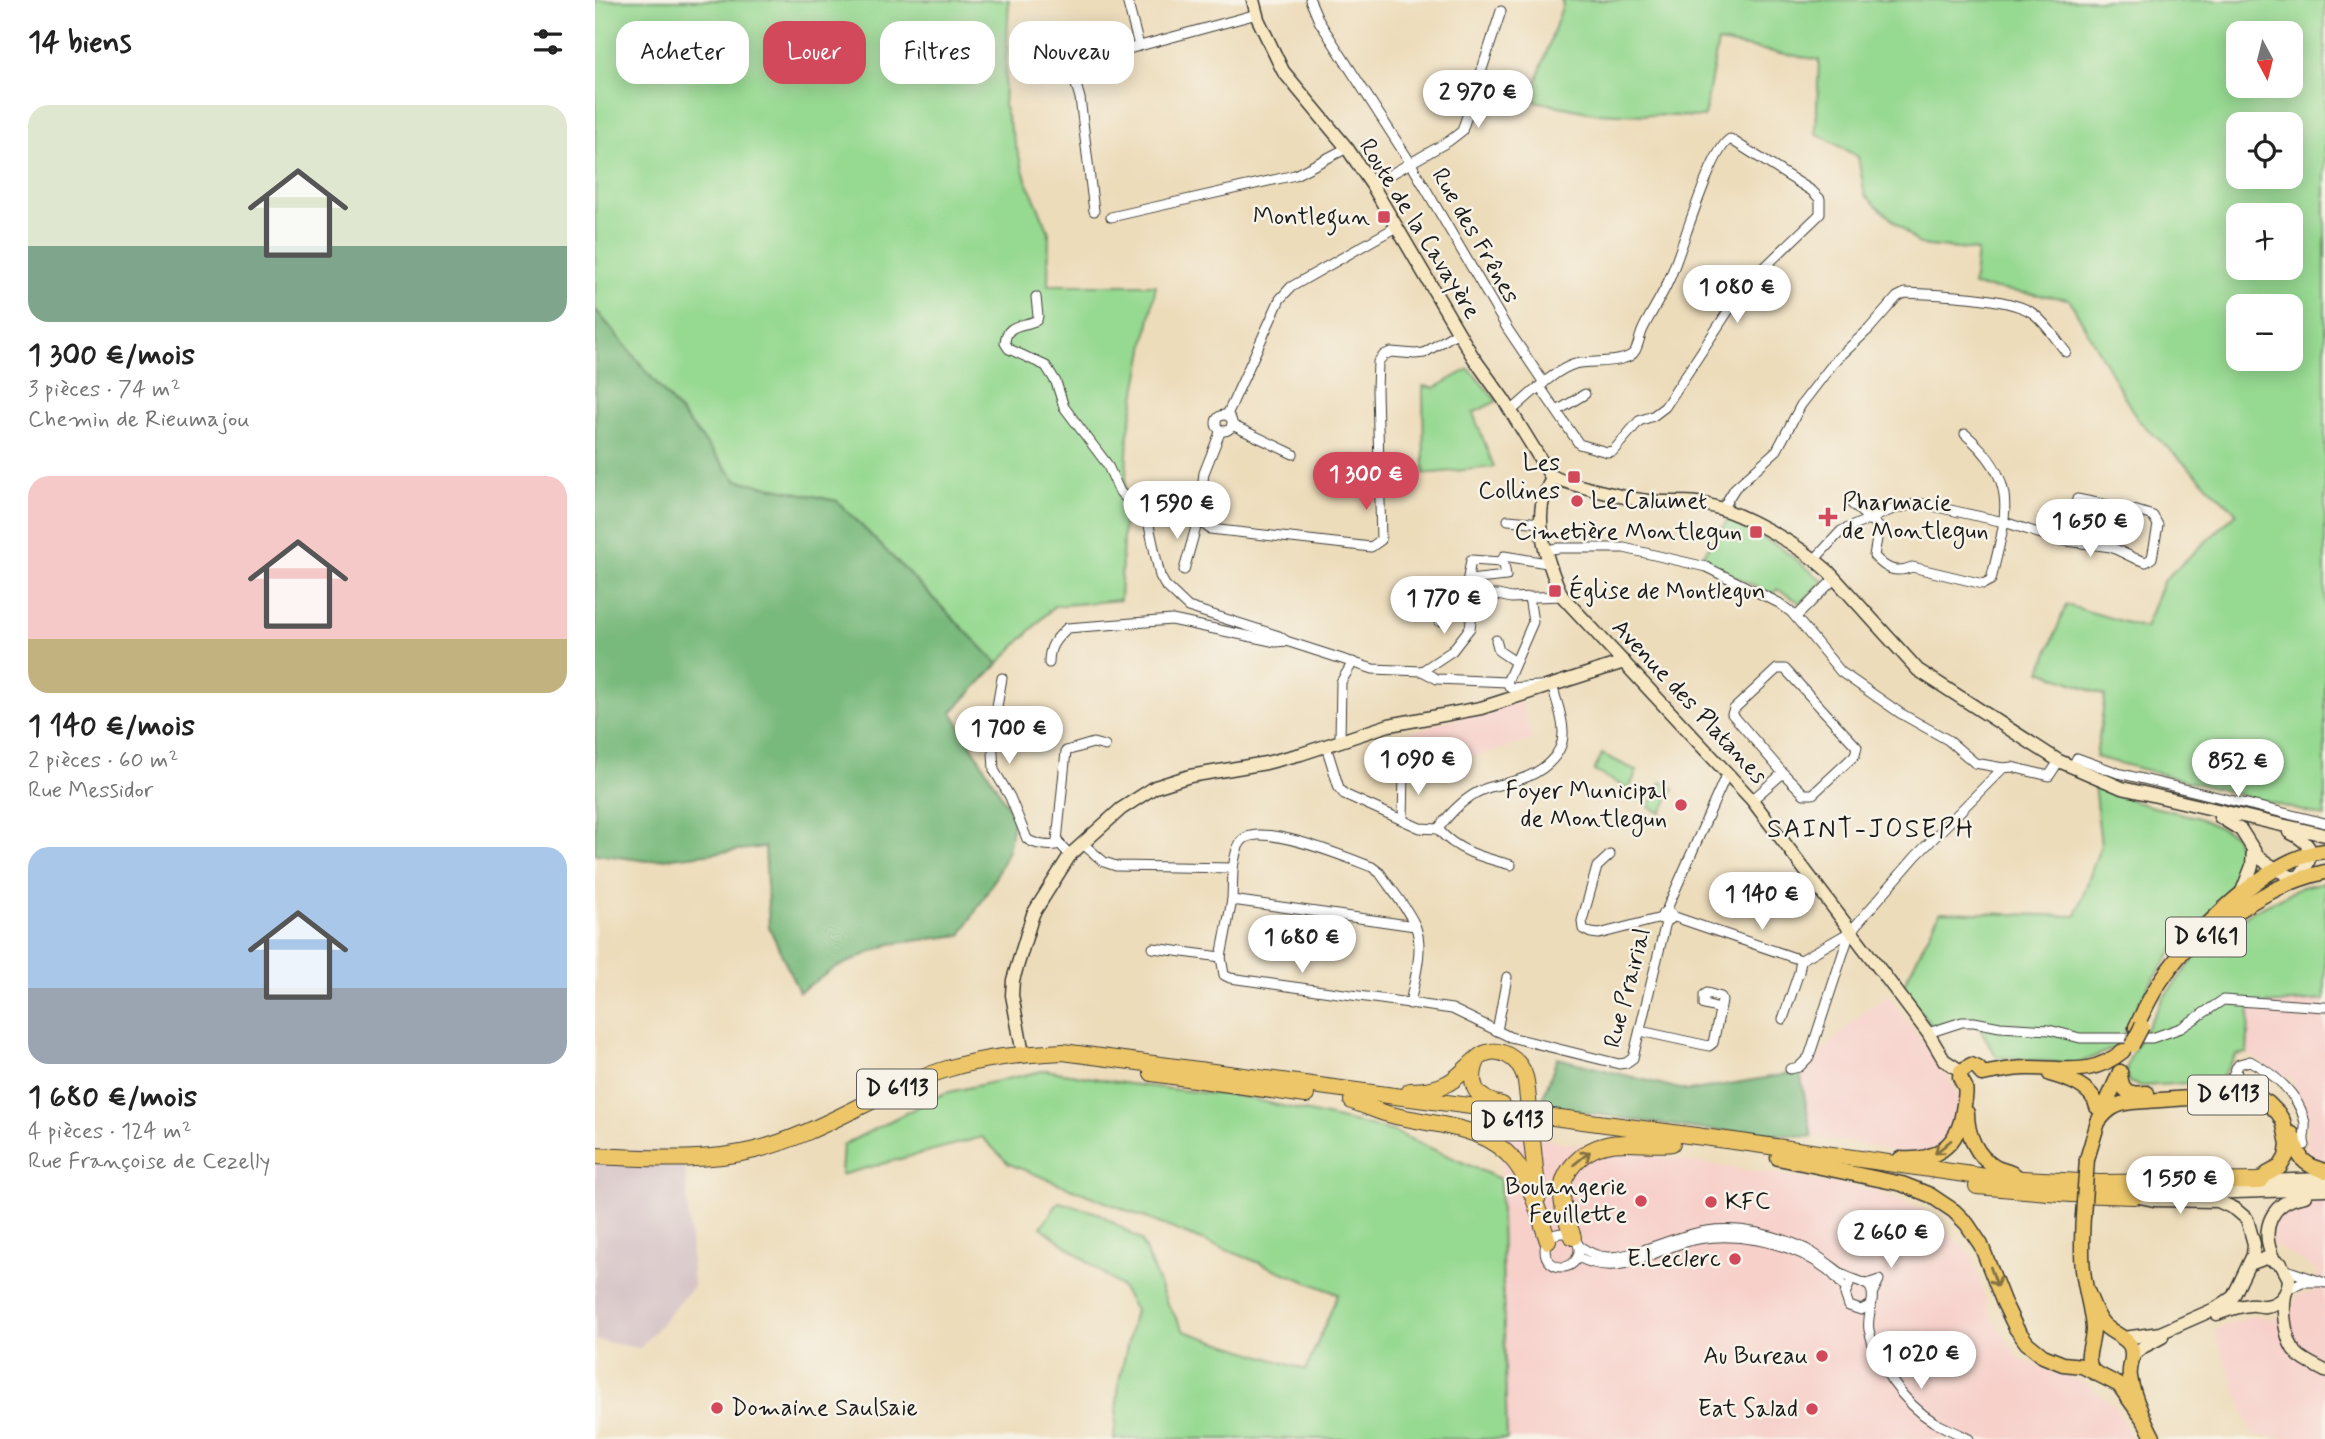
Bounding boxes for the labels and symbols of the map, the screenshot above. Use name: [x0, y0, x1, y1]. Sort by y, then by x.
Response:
north arrow: [2226, 21, 2303, 98]
pin: 2 970 €: [1413, 71, 1543, 130]
street label: Route de la Cavayère: [1351, 133, 1487, 325]
street label: Rue des Frênes: [1424, 163, 1526, 310]
place label: Montlegun: [1253, 202, 1370, 236]
marker: Montlegun: [1376, 209, 1392, 225]
pin: 1 080 €: [1672, 266, 1802, 325]
place label: Les Collines: [1478, 448, 1560, 507]
pin: 1 300 €: [1301, 452, 1431, 512]
marker: Les Collines: [1566, 469, 1582, 485]
pin: 1 590 €: [1112, 482, 1242, 541]
place label: Le Calumet: [1591, 486, 1707, 517]
place label: Pharmacie de Montlegun: [1842, 488, 1989, 549]
marker: Le Calumet: [1569, 493, 1585, 509]
pin: 1 650 €: [2025, 500, 2155, 559]
marker: Pharmacie de Montlegun: [1820, 509, 1836, 525]
place label: Cimetière Montlegun: [1515, 517, 1742, 550]
marker: Cimetière Montlegun: [1748, 524, 1764, 540]
place label: Église de Montlegun: [1569, 574, 1766, 607]
pin: 1 770 €: [1379, 576, 1509, 636]
marker: Église de Montlegun: [1547, 583, 1563, 599]
street label: Avenue des Platanes: [1605, 613, 1774, 791]
pin: 1 700 €: [944, 706, 1074, 766]
pin: 1 090 €: [1353, 738, 1483, 797]
pin: 852 €: [2189, 740, 2287, 799]
place label: Foyer Municipal de Montlegun: [1506, 776, 1667, 837]
marker: Foyer Municipal de Montlegun: [1673, 797, 1689, 813]
district label: SAINT-JOSEPH: [1767, 813, 1975, 847]
pin: 1 140 €: [1697, 872, 1827, 932]
pin: 1 680 €: [1237, 916, 1367, 975]
road number: D 6161: [2166, 918, 2246, 956]
street label: Rue Prairial: [1597, 925, 1659, 1051]
road number: D 6113: [857, 1070, 937, 1108]
road number: D 6113: [2188, 1076, 2268, 1114]
road number: D 6113: [1472, 1102, 1552, 1140]
one-way arrow: [1935, 1139, 1953, 1154]
one-way arrow: [1572, 1150, 1590, 1166]
pin: 1 550 €: [2115, 1156, 2245, 1216]
place label: Boulangerie Feuillette: [1505, 1172, 1627, 1231]
place label: KFC: [1725, 1187, 1770, 1218]
marker: Boulangerie Feuillette: [1633, 1193, 1649, 1209]
marker: KFC: [1703, 1194, 1719, 1210]
pin: 2 660 €: [1826, 1210, 1956, 1270]
place label: E.Leclerc: [1627, 1244, 1721, 1275]
marker: E.Leclerc: [1727, 1251, 1743, 1267]
one-way arrow: [1989, 1266, 2002, 1288]
pin: 1 020 €: [1856, 1332, 1986, 1391]
place label: Au Bureau: [1703, 1341, 1808, 1372]
marker: Au Bureau: [1814, 1348, 1830, 1364]
place label: Domaine Saulsaie: [731, 1393, 918, 1424]
place label: Eat Salad: [1698, 1394, 1798, 1425]
marker: Domaine Saulsaie: [709, 1400, 725, 1416]
marker: Eat Salad: [1804, 1401, 1820, 1417]

